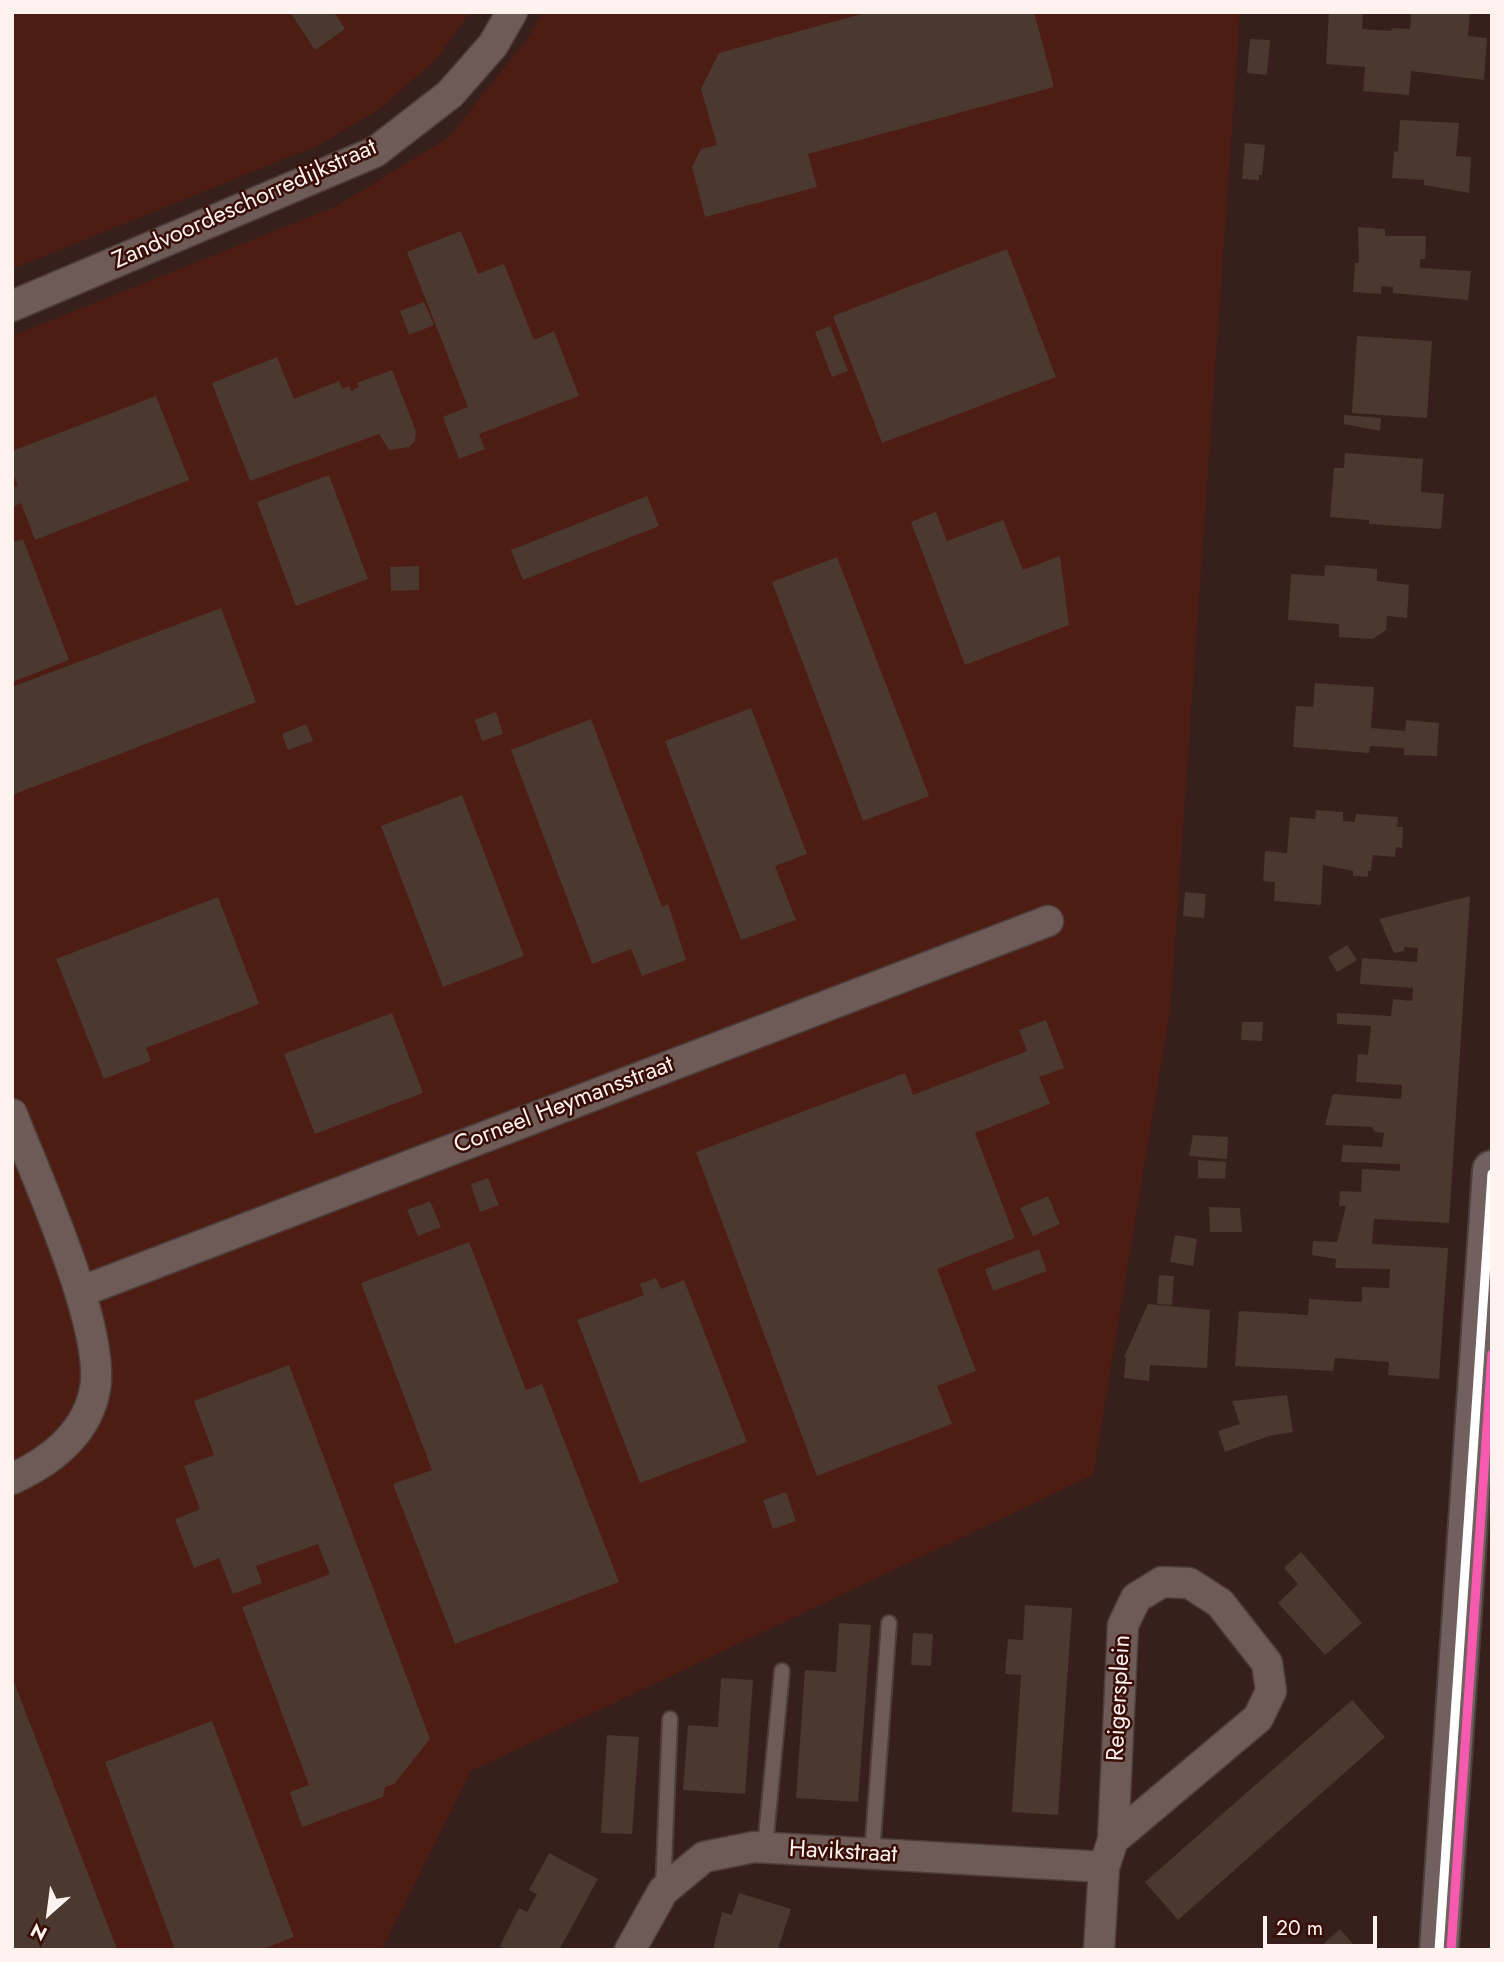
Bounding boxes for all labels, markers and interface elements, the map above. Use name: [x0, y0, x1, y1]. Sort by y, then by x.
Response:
street label: Zandvoordeschorredijkstraat: [109, 134, 381, 276]
street label: Corneel Heymansstraat: [450, 1051, 678, 1161]
street label: Reigersplein: [1102, 1634, 1138, 1762]
street label: Havikstraat: [788, 1836, 898, 1870]
north arrow: [14, 1878, 84, 1948]
scale bar: [1266, 1902, 1380, 1946]
text: 20 m: [1276, 1913, 1323, 1943]
text: N: [26, 1917, 52, 1947]

